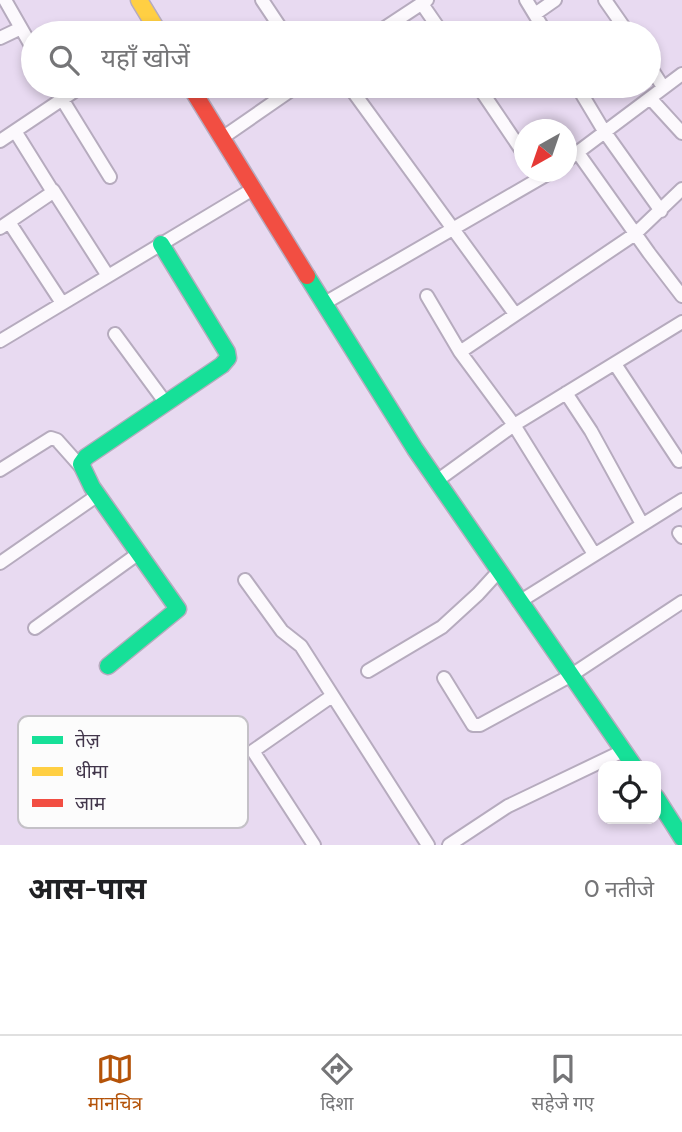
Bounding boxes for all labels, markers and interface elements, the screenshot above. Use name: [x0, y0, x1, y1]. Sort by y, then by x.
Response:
search box: [21, 21, 661, 98]
icon: search: [45, 41, 83, 79]
text: यहाँ खोजें: [101, 42, 190, 74]
north arrow: [514, 119, 577, 182]
legend: [18, 716, 248, 828]
text: तेज़: [75, 729, 101, 752]
text: धीमा: [75, 760, 109, 783]
map controls: [598, 761, 661, 824]
button: locate: [598, 761, 661, 824]
text: जाम: [75, 792, 106, 815]
text: आस-पास: [28, 870, 146, 907]
text: 0 नतीजे: [584, 875, 654, 903]
tab: मानचित्र: [88, 1050, 142, 1118]
tab: दिशा: [318, 1050, 356, 1118]
tab: सहेजे गए: [532, 1050, 594, 1118]

